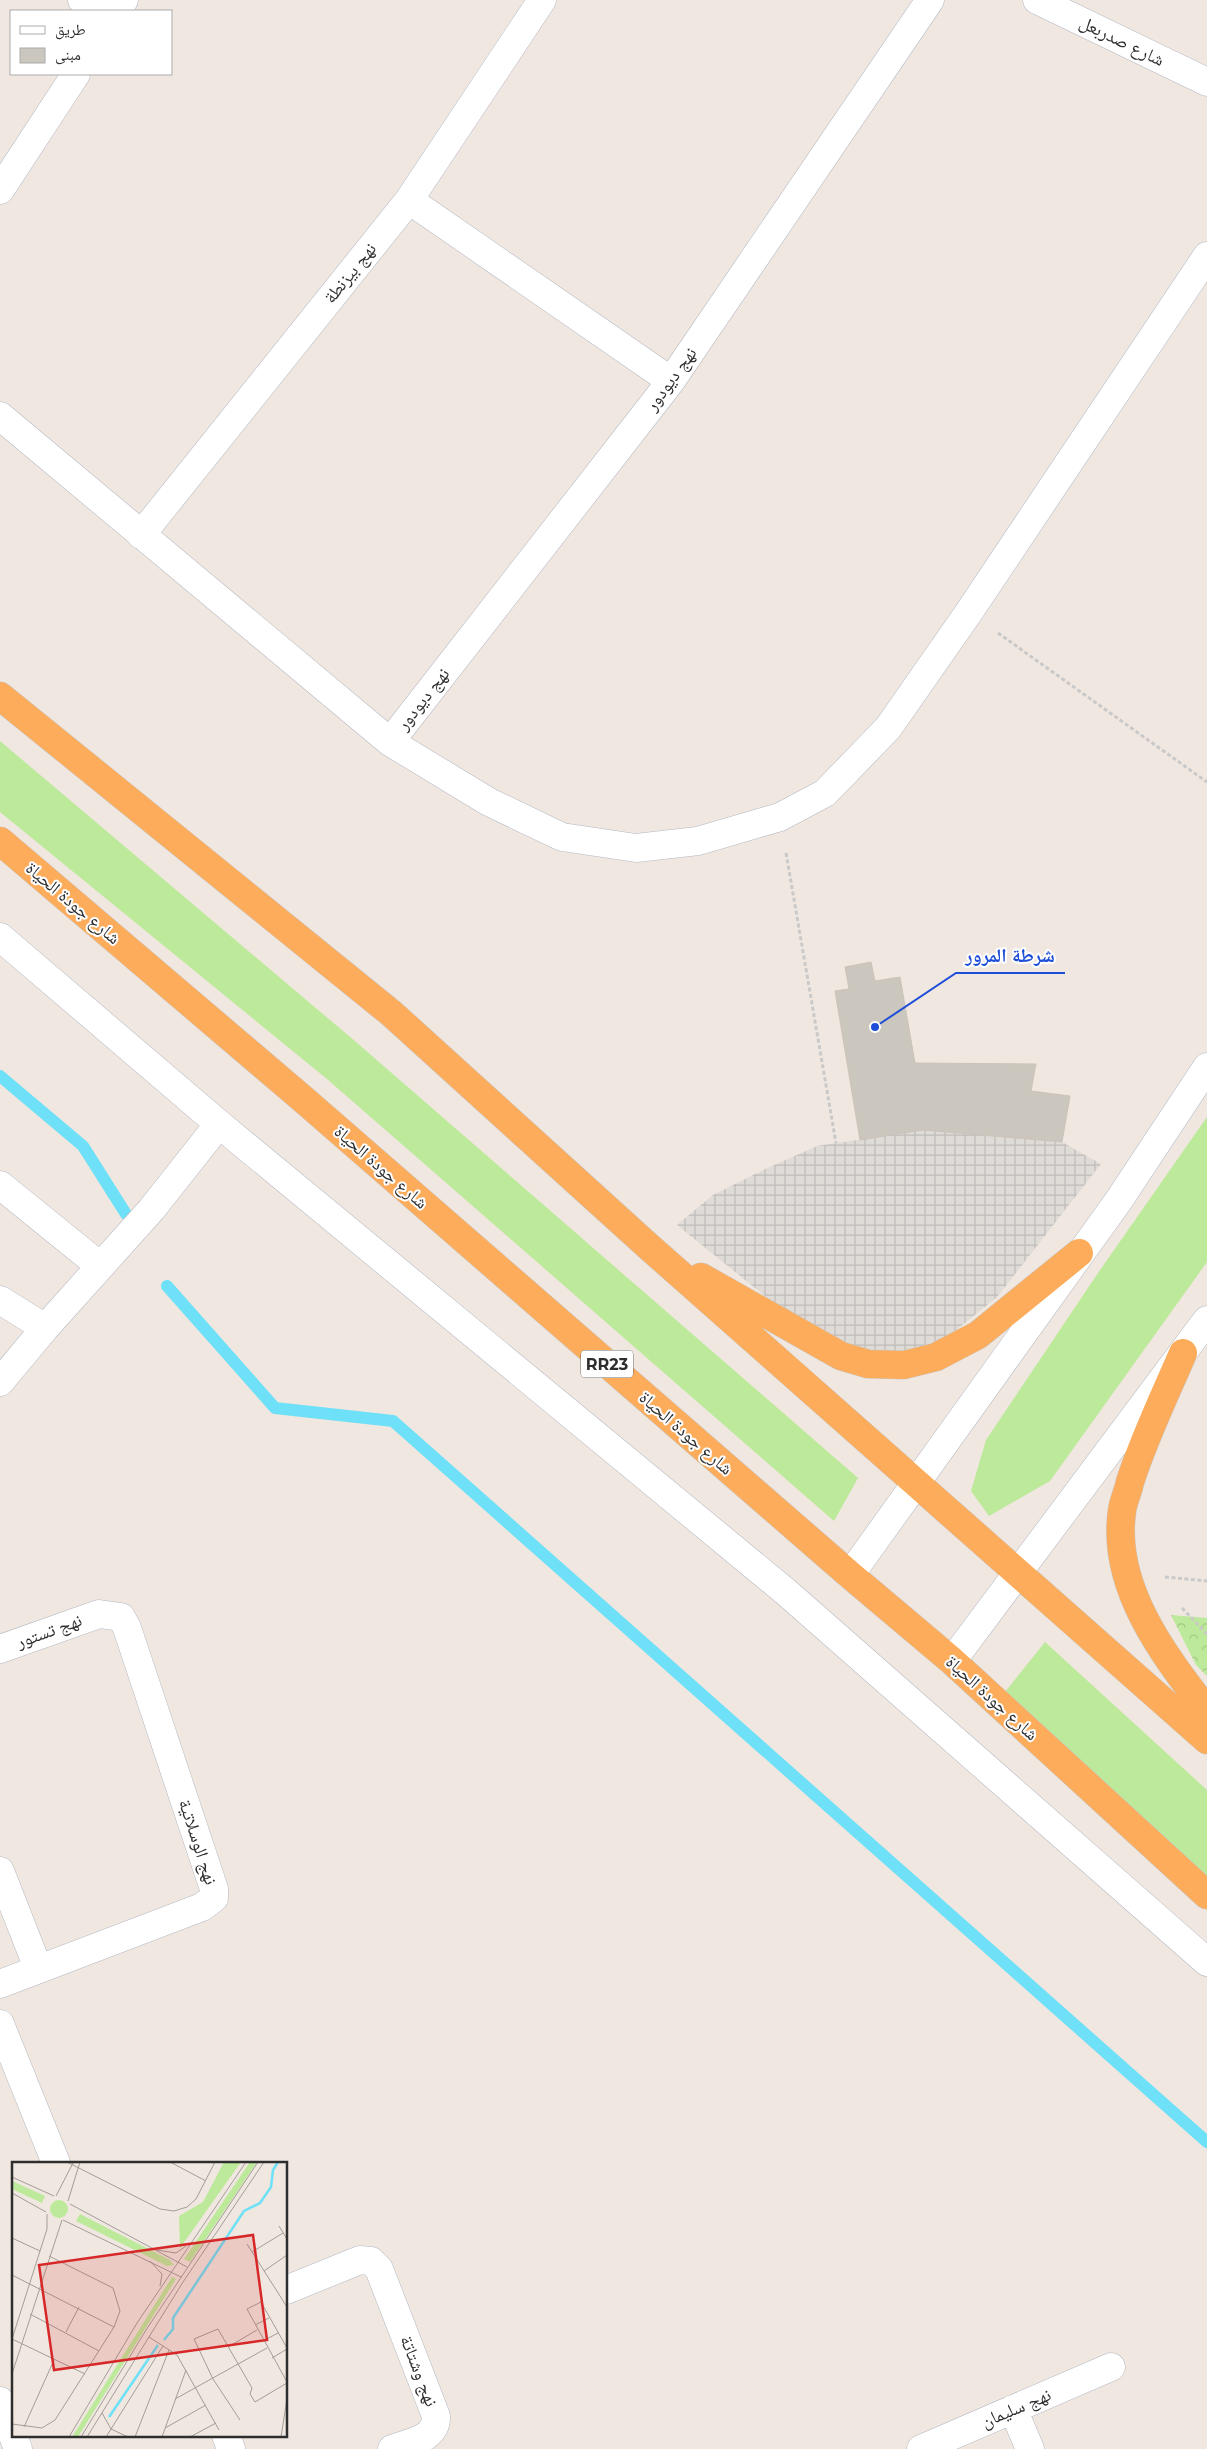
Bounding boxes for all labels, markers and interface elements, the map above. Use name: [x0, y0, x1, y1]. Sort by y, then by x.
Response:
legend: [10, 10, 172, 75]
street label: شارع صدربعل: [1076, 11, 1168, 71]
text: طريق: [55, 20, 86, 40]
text: مبنى: [55, 45, 81, 65]
street label: نهج بيزنطة: [319, 238, 382, 308]
street label: نهج ديودور: [640, 343, 702, 417]
street label: نهج ديودور: [391, 663, 455, 736]
street label: شارع جودة الحياة: [21, 857, 125, 949]
callout: شرطة المرور: [956, 939, 1065, 973]
text: شرطة المرور: [964, 944, 1055, 967]
street label: شارع جودة الحياة: [330, 1120, 432, 1214]
road number: RR23: [581, 1350, 633, 1378]
street label: شارع جودة الحياة: [635, 1386, 737, 1480]
street label: نهج تستور: [12, 1609, 85, 1654]
street label: شارع جودة الحياة: [941, 1651, 1043, 1745]
street label: نهج الوسلاتية: [173, 1796, 222, 1888]
inset map: [12, 2162, 288, 2436]
street label: نهج وشتاتة: [395, 2332, 443, 2410]
street label: نهج سليمان: [978, 2383, 1055, 2433]

